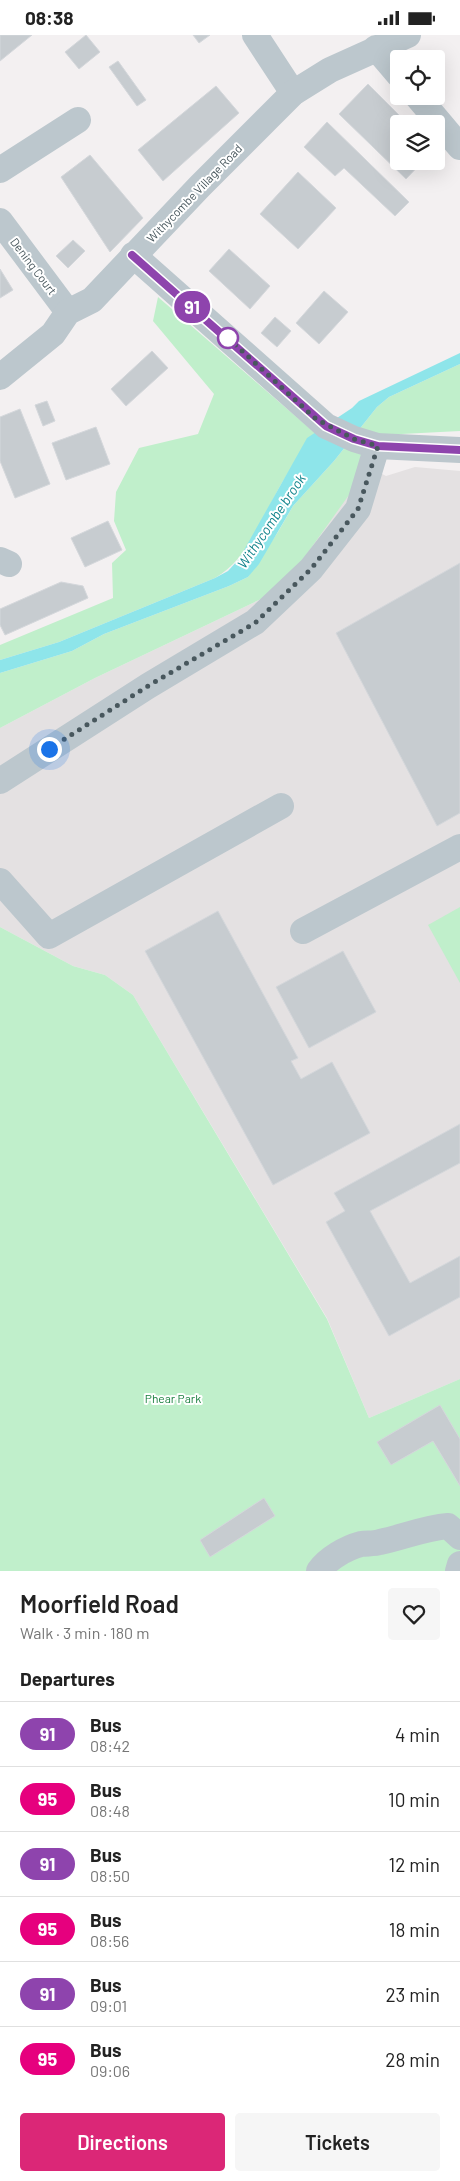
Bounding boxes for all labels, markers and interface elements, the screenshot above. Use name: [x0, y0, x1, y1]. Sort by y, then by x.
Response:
text: 08:38: [25, 6, 74, 29]
map controls: [390, 50, 445, 170]
button: locate: [390, 50, 445, 105]
button: layers: [390, 115, 445, 170]
street label: Withycombe Village Road: [143, 141, 245, 245]
street label: Dening Court: [8, 235, 60, 297]
line badge: 91: [170, 291, 214, 323]
text: 91: [184, 296, 200, 318]
unlabelled marker: [217, 327, 239, 349]
water label: Withycombe brook: [233, 470, 309, 571]
your location: [37, 737, 62, 762]
park label: Phear Park: [145, 1391, 201, 1405]
button: heart: [388, 1588, 440, 1640]
text: Moorfield Road: [20, 1589, 179, 1618]
text: Walk · 3 min · 180 m: [20, 1623, 149, 1642]
text: Departures: [20, 1667, 115, 1690]
text: Bus: [90, 1713, 122, 1736]
text: 91: [40, 1723, 55, 1745]
text: 4 min: [395, 1723, 440, 1746]
text: 08:42: [90, 1736, 130, 1755]
text: Bus: [90, 1778, 122, 1801]
text: 95: [38, 1788, 57, 1810]
text: 10 min: [388, 1788, 440, 1811]
text: 08:48: [90, 1801, 130, 1820]
text: Bus: [90, 1843, 122, 1866]
text: 91: [40, 1853, 55, 1875]
text: 12 min: [389, 1853, 440, 1876]
text: 08:50: [90, 1866, 130, 1885]
text: Bus: [90, 1908, 122, 1931]
text: 95: [38, 1918, 57, 1940]
text: 18 min: [389, 1918, 440, 1941]
text: 08:56: [90, 1931, 129, 1950]
text: Bus: [90, 1973, 122, 1996]
text: 91: [40, 1983, 55, 2005]
text: 23 min: [386, 1983, 440, 2006]
text: 09:01: [90, 1996, 127, 2015]
text: Bus: [90, 2038, 122, 2061]
text: 95: [38, 2048, 57, 2070]
text: 28 min: [385, 2048, 440, 2071]
text: 09:06: [90, 2061, 130, 2080]
button: Directions: [20, 2113, 225, 2171]
button: Tickets: [235, 2113, 440, 2171]

